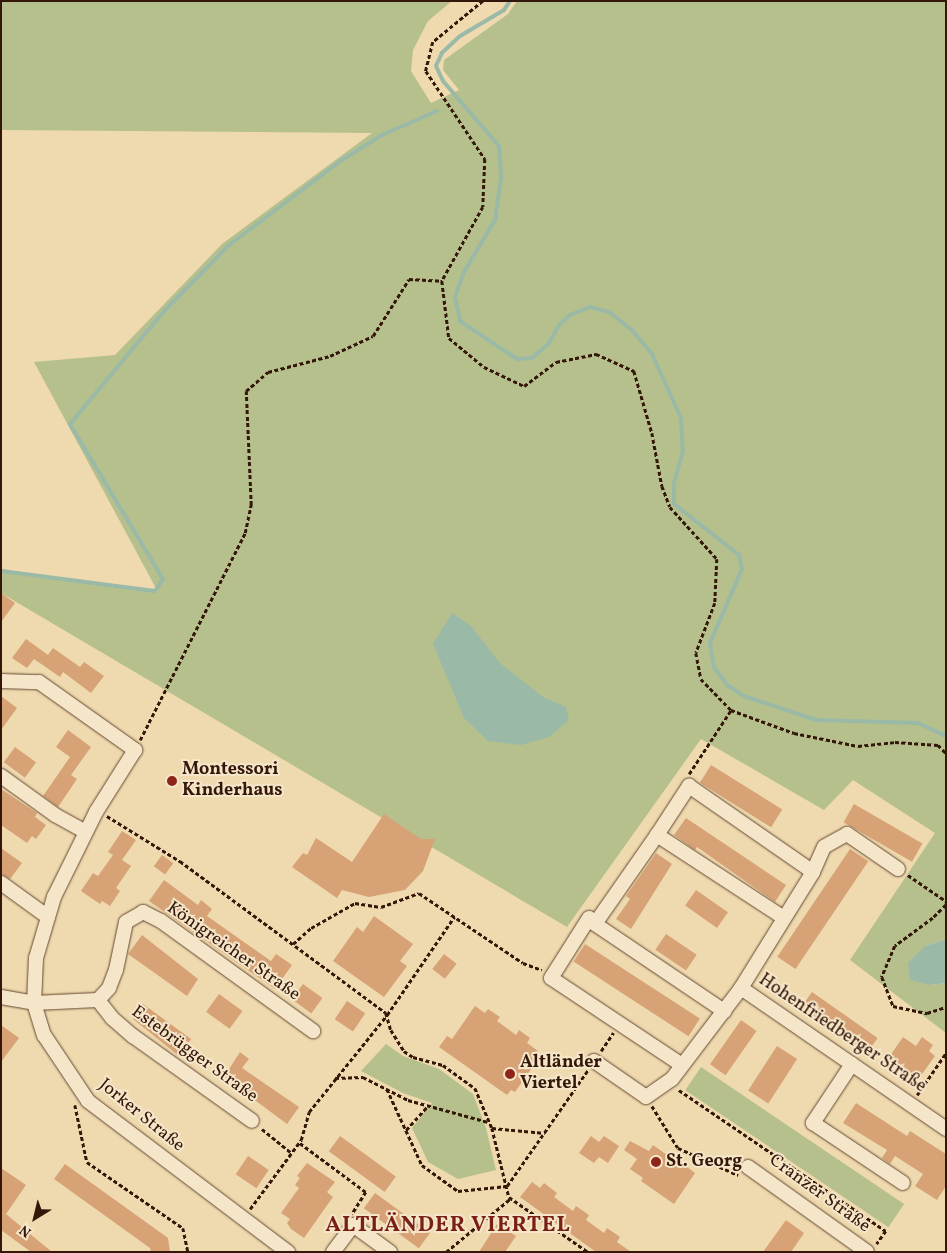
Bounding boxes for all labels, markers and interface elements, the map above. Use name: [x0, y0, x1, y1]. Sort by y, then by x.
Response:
place label: Montessori Kinderhaus: [182, 760, 282, 802]
marker: Montessori Kinderhaus: [166, 775, 178, 787]
street label: Königreicher Straße: [162, 898, 304, 1006]
street label: Hohenfriedberger Straße: [754, 970, 930, 1098]
street label: Estebrügger Straße: [127, 1002, 261, 1108]
place label: Altländer Viertel: [520, 1053, 602, 1096]
marker: Altländer Viertel: [504, 1068, 516, 1080]
street label: Jorker Straße: [94, 1075, 188, 1157]
street label: Cranzer Straße: [764, 1150, 874, 1238]
place label: St. Georg: [666, 1151, 742, 1173]
marker: St. Georg: [650, 1156, 662, 1168]
north arrow: [10, 1193, 60, 1243]
district label: ALTLÄNDER VIERTEL: [323, 1213, 573, 1239]
text: N: [16, 1220, 36, 1241]

